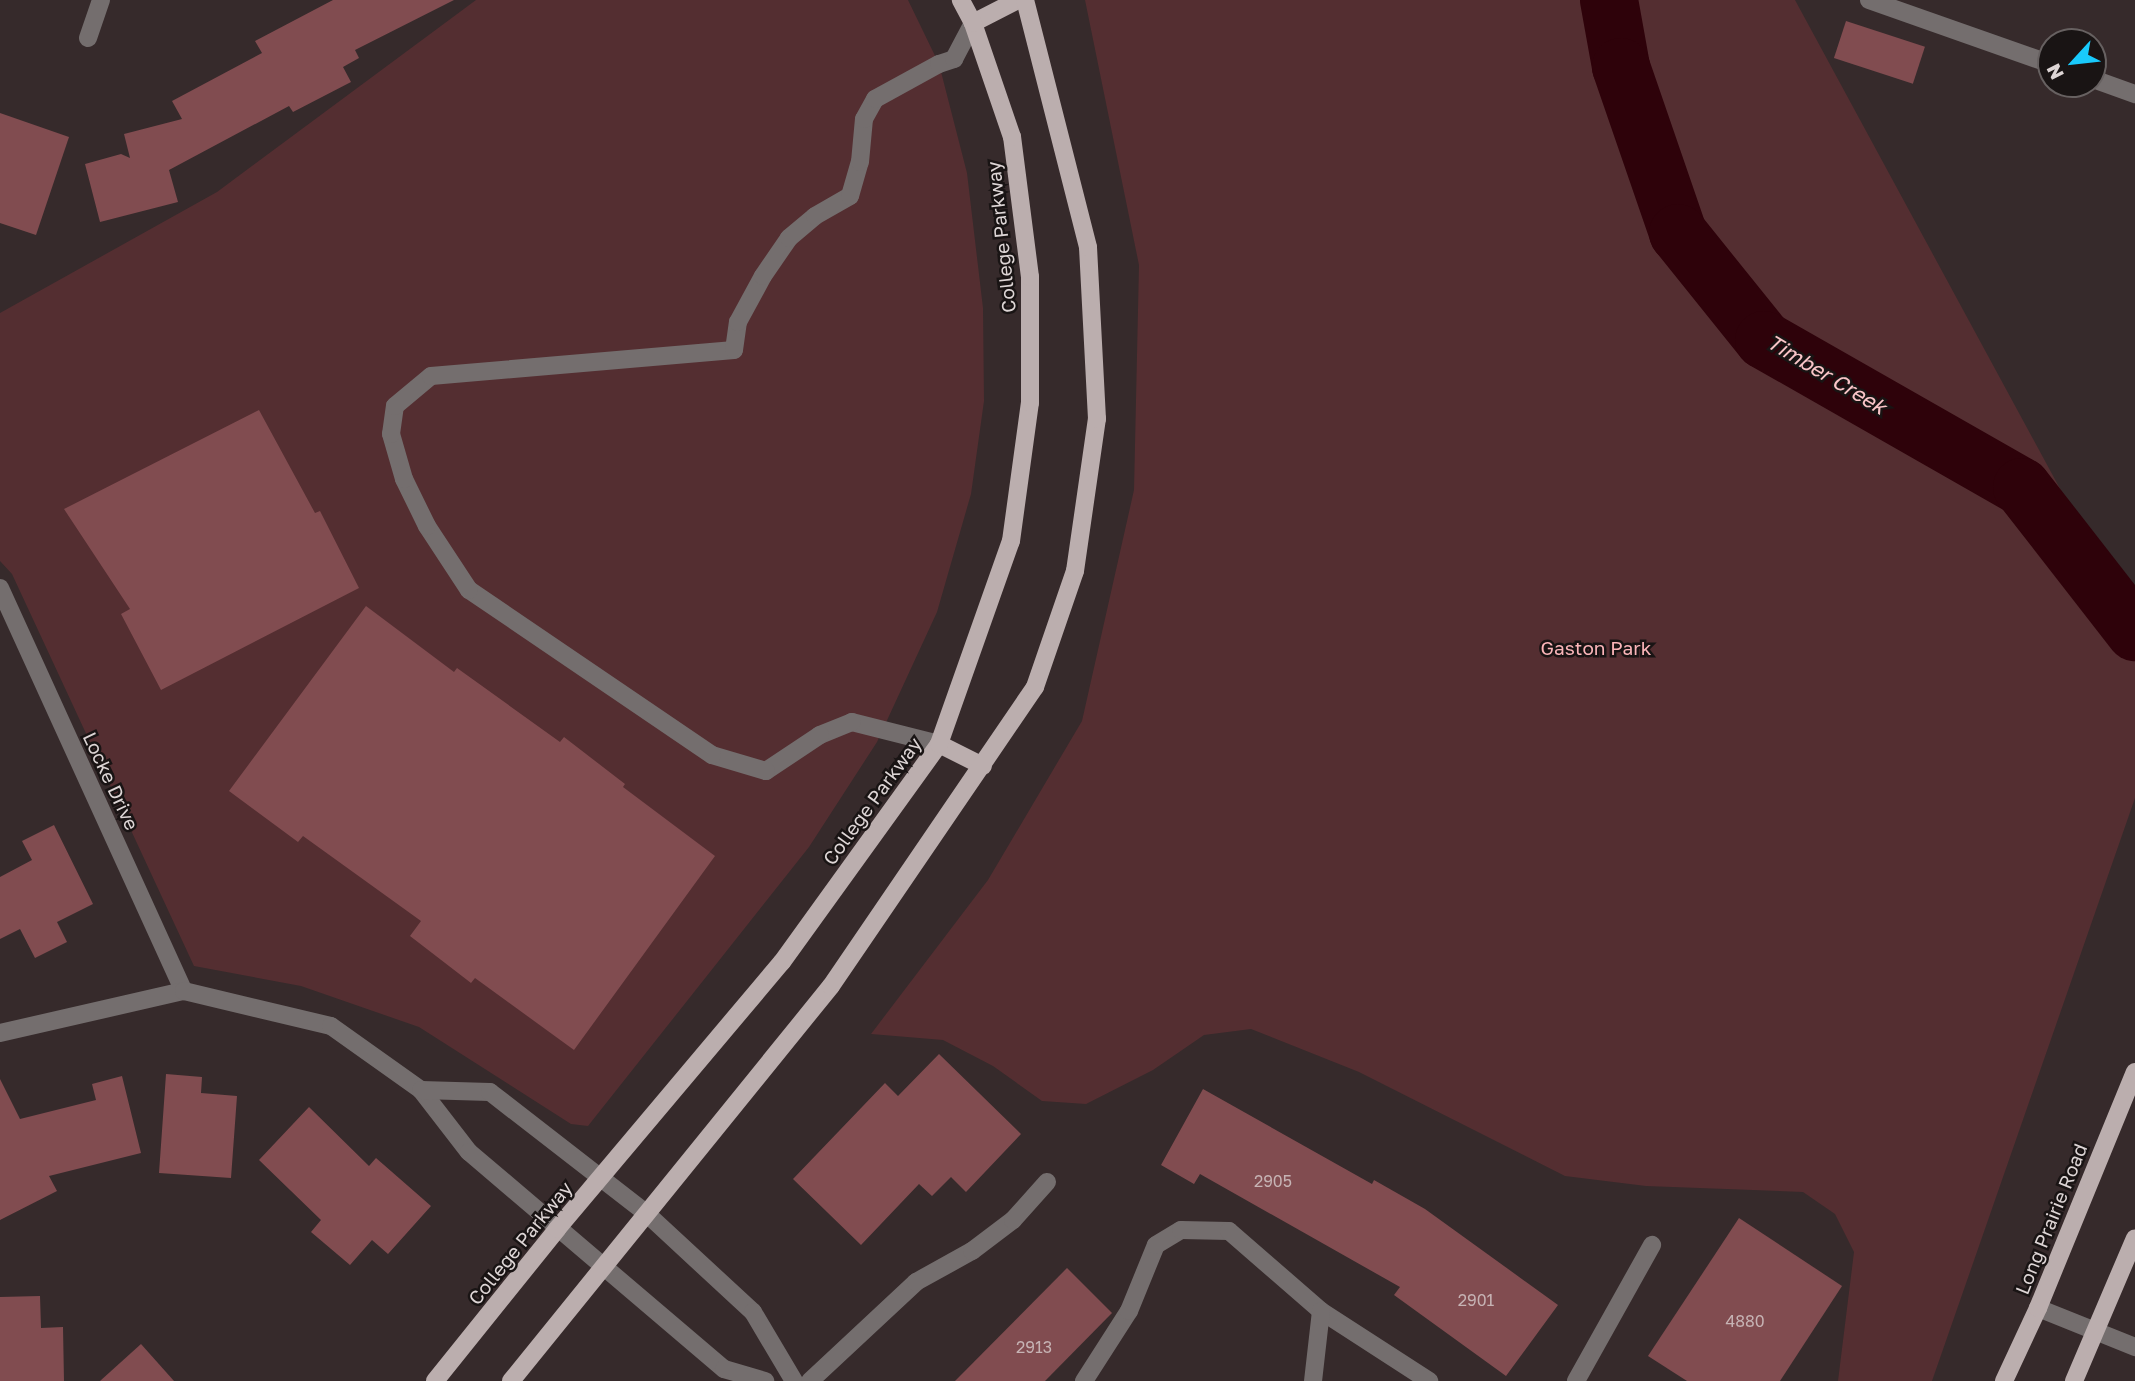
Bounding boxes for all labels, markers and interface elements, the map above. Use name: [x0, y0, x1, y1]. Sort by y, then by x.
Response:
north arrow: [2037, 28, 2107, 98]
text: N: [2041, 60, 2068, 84]
street label: College Parkway: [982, 160, 1020, 314]
water label: Timber Creek: [1763, 329, 1891, 419]
park label: Gaston Park: [1541, 637, 1651, 659]
street label: Locke Drive: [78, 728, 144, 834]
street label: College Parkway: [818, 733, 926, 869]
street label: Long Prairie Road: [2010, 1140, 2092, 1298]
house number: 2905: [1254, 1171, 1292, 1191]
street label: College Parkway: [463, 1177, 577, 1309]
house number: 2901: [1458, 1290, 1494, 1310]
house number: 4880: [1725, 1311, 1765, 1331]
house number: 2913: [1016, 1337, 1052, 1357]

